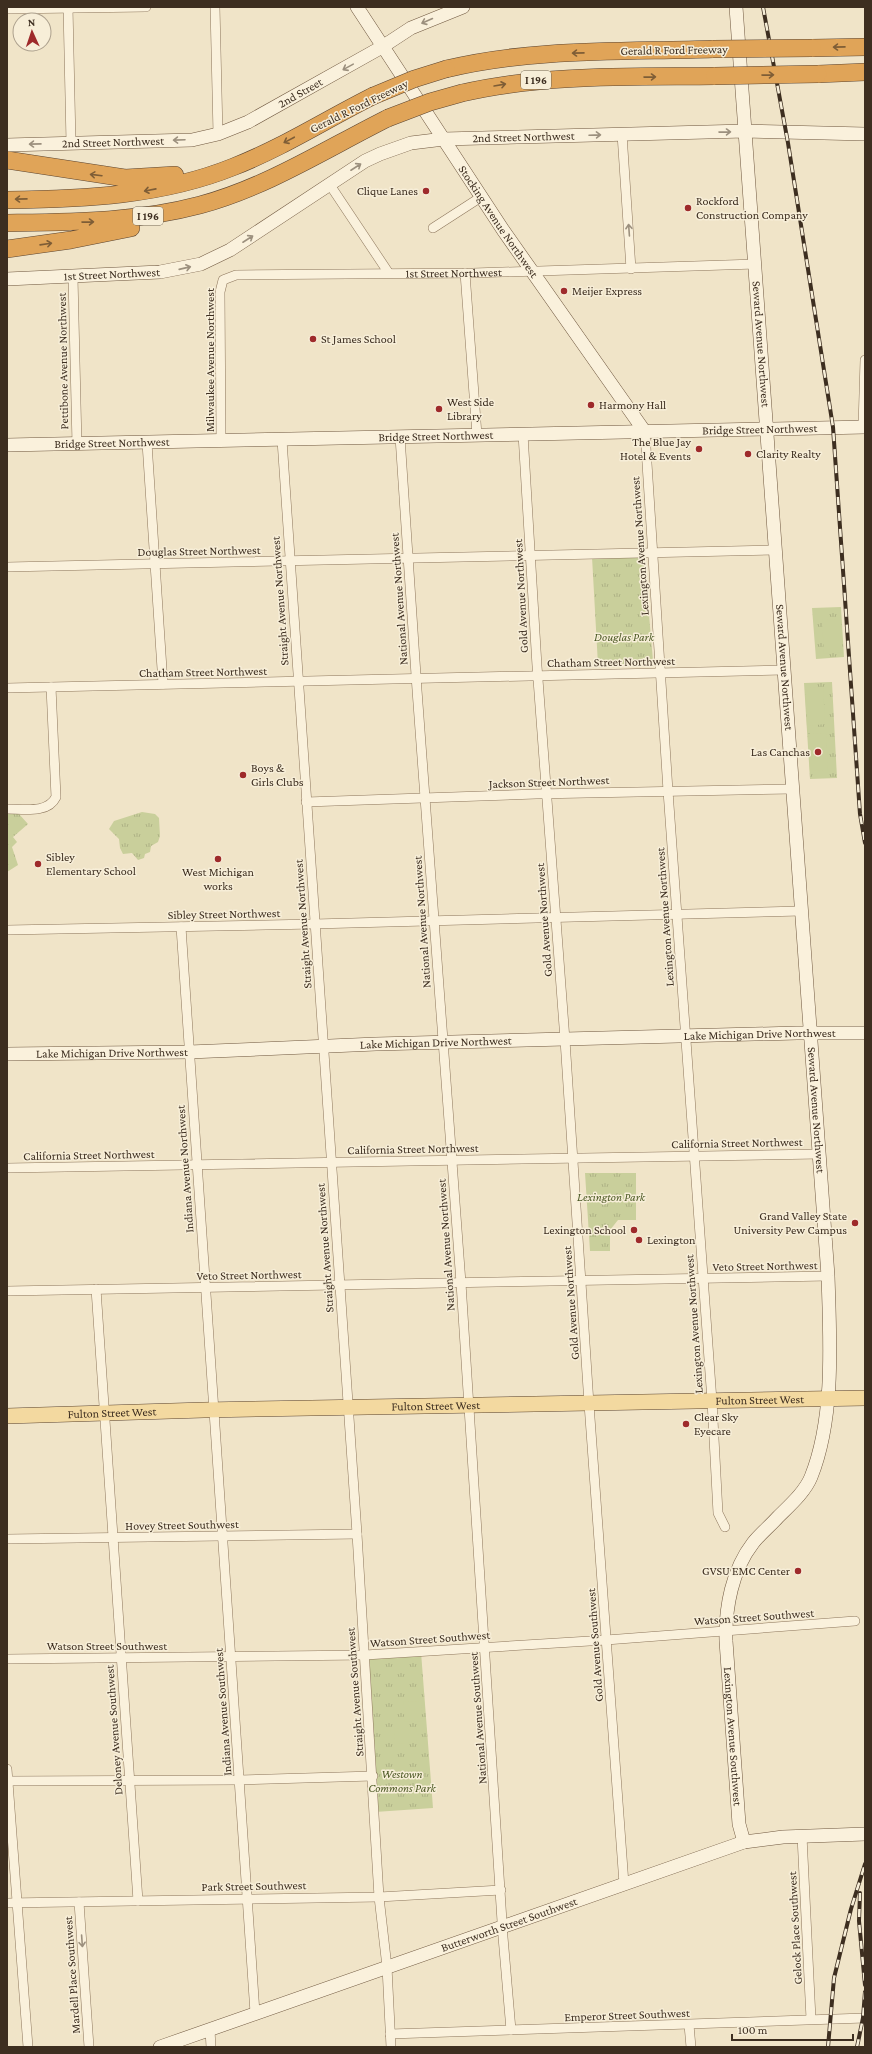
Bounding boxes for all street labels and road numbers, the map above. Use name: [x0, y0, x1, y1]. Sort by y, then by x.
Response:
street label: Gerald R Ford Freeway: [620, 42, 728, 58]
road number: I 196: [521, 71, 551, 89]
street label: 2nd Street: [276, 74, 326, 111]
street label: Gerald R Ford Freeway: [308, 76, 411, 136]
street label: 2nd Street Northwest: [472, 129, 576, 145]
street label: 2nd Street Northwest: [62, 134, 165, 151]
street label: Stocking Avenue Northwest: [456, 163, 542, 281]
road number: I 196: [133, 207, 163, 225]
street label: 1st Street Northwest: [63, 265, 161, 283]
street label: 1st Street Northwest: [405, 265, 503, 281]
street label: Seward Avenue Northwest: [749, 280, 773, 409]
street label: Milwaukee Avenue Northwest: [203, 287, 217, 432]
street label: Pettibone Avenue Northwest: [55, 291, 71, 430]
street label: Bridge Street Northwest: [702, 421, 819, 437]
street label: Bridge Street Northwest: [378, 428, 495, 444]
street label: Bridge Street Northwest: [54, 435, 171, 451]
street label: Lexington Avenue Northwest: [628, 475, 652, 616]
street label: National Avenue Northwest: [387, 531, 411, 666]
street label: Straight Avenue Northwest: [268, 535, 291, 666]
street label: Gold Avenue Northwest: [511, 538, 531, 653]
street label: Douglas Street Northwest: [137, 543, 262, 559]
street label: Seward Avenue Northwest: [773, 604, 796, 732]
street label: Chatham Street Northwest: [547, 654, 676, 670]
street label: Chatham Street Northwest: [139, 664, 268, 680]
street label: Jackson Street Northwest: [488, 773, 610, 791]
street label: Lexington Avenue Northwest: [653, 846, 677, 987]
street label: National Avenue Northwest: [410, 854, 434, 989]
street label: Straight Avenue Northwest: [291, 858, 314, 989]
street label: Gold Avenue Northwest: [533, 862, 555, 977]
street label: Sibley Street Northwest: [168, 906, 281, 922]
street label: Lake Michigan Drive Northwest: [684, 1026, 837, 1043]
street label: Lake Michigan Drive Northwest: [360, 1033, 513, 1052]
street label: Lake Michigan Drive Northwest: [36, 1045, 189, 1061]
street label: Seward Avenue Northwest: [805, 1046, 828, 1175]
street label: Indiana Avenue Northwest: [173, 1104, 196, 1233]
street label: California Street Northwest: [671, 1135, 804, 1151]
street label: California Street Northwest: [347, 1141, 480, 1157]
street label: California Street Northwest: [23, 1147, 156, 1163]
street label: National Avenue Northwest: [434, 1177, 458, 1312]
street label: Straight Avenue Northwest: [313, 1182, 336, 1313]
street label: Gold Avenue Northwest: [560, 1245, 582, 1360]
street label: Lexington Avenue Northwest: [682, 1253, 706, 1394]
street label: Veto Street Northwest: [712, 1258, 819, 1274]
street label: Veto Street Northwest: [196, 1267, 303, 1283]
street label: Fulton Street West: [715, 1392, 805, 1408]
street label: Fulton Street West: [391, 1398, 481, 1414]
street label: Fulton Street West: [67, 1404, 158, 1421]
street label: Hovey Street Southwest: [125, 1517, 240, 1533]
street label: Gold Avenue Southwest: [584, 1587, 606, 1702]
street label: Watson Street Southwest: [693, 1606, 816, 1628]
street label: Straight Avenue Southwest: [343, 1626, 366, 1757]
street label: Watson Street Southwest: [369, 1628, 492, 1650]
street label: Watson Street Southwest: [47, 1639, 168, 1653]
street label: Indiana Avenue Southwest: [211, 1647, 234, 1776]
street label: National Avenue Southwest: [466, 1650, 490, 1785]
street label: Deloney Avenue Southwest: [102, 1663, 126, 1796]
street label: Lexington Avenue Southwest: [721, 1666, 745, 1807]
street label: Gelock Place Southwest: [785, 1870, 805, 1985]
street label: Park Street Southwest: [201, 1878, 308, 1894]
street label: Butterworth Street Southwest: [439, 1894, 580, 1955]
street label: Mardell Place Southwest: [61, 1915, 83, 2034]
street label: Emperor Street Southwest: [564, 2006, 691, 2024]

